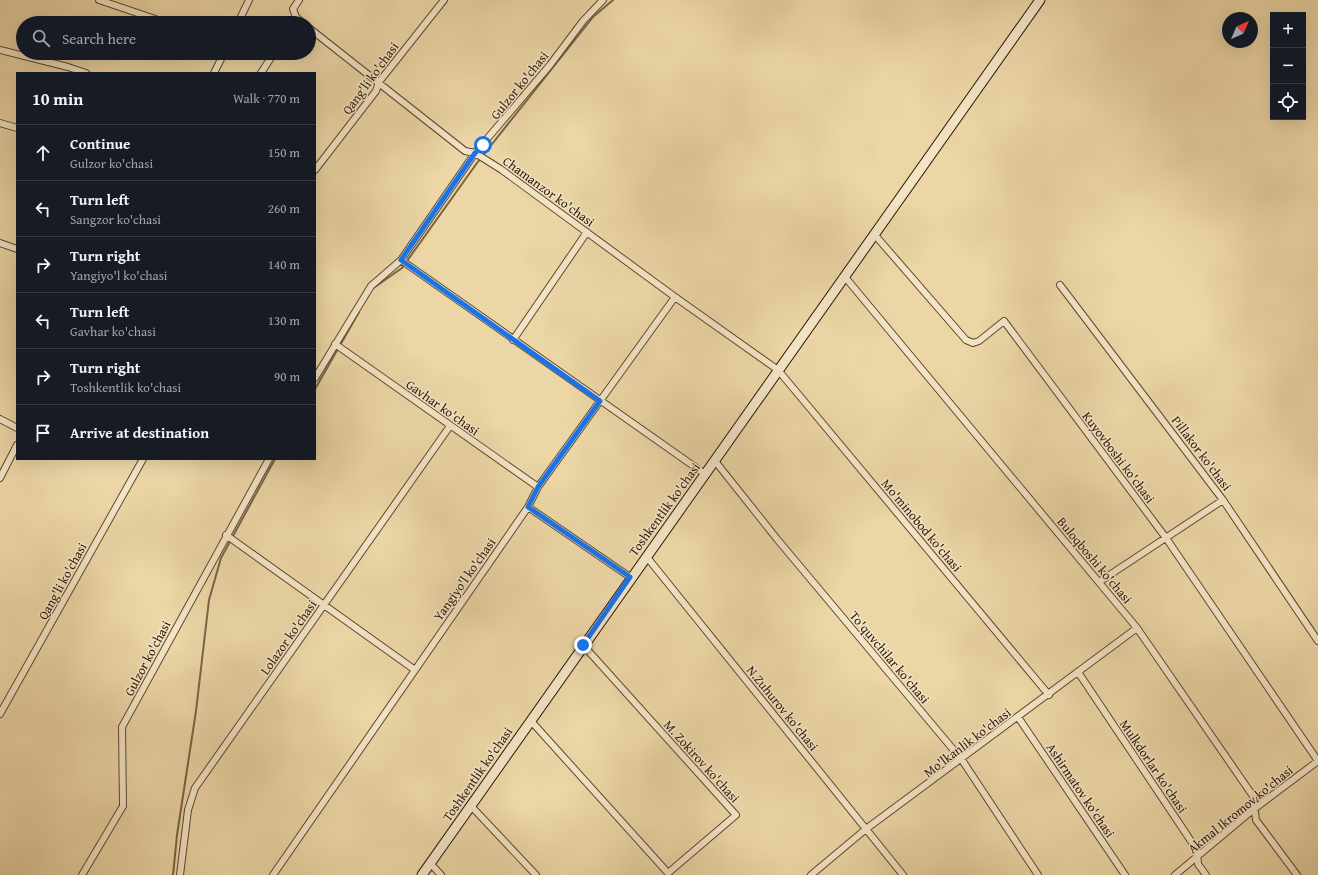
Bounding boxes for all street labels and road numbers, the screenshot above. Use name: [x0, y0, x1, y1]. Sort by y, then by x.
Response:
street label: Qang'li ko'chasi: [338, 38, 403, 118]
street label: Gulzor ko'chasi: [486, 47, 553, 124]
street label: Chamanzor ko'chasi: [499, 152, 599, 231]
street label: Gavhar ko'chasi: [402, 375, 484, 440]
street label: Kuyovboshi ko'chasi: [1078, 408, 1160, 507]
street label: Pillakor ko'chasi: [1167, 412, 1236, 495]
street label: Toshkentlik ko'chasi: [624, 458, 705, 560]
street label: Mo'minobod ko'chasi: [877, 475, 966, 576]
street label: Buloqboshi ko'chasi: [1053, 513, 1137, 608]
street label: Yangiyo'l ko'chasi: [429, 534, 500, 625]
street label: Qang'li ko'chasi: [33, 539, 92, 623]
street label: Lolazor ko'chasi: [256, 596, 321, 679]
street label: To'quvchilar ko'chasi: [845, 607, 934, 708]
street label: Gulzor ko'chasi: [120, 617, 175, 699]
street label: N.Zuhurov ko'chasi: [742, 662, 823, 755]
street label: Mo'lkanlik ko'chasi: [920, 703, 1015, 782]
street label: M. Zokirov ko'chasi: [659, 716, 744, 807]
street label: Mulkdorlar ko'chasi: [1115, 716, 1192, 817]
street label: Toshkentlik ko'chasi: [438, 723, 517, 825]
street label: Ashirmatov ko'chasi: [1042, 739, 1120, 842]
street label: Akmal Ikromov ko'chasi: [1184, 761, 1297, 858]

